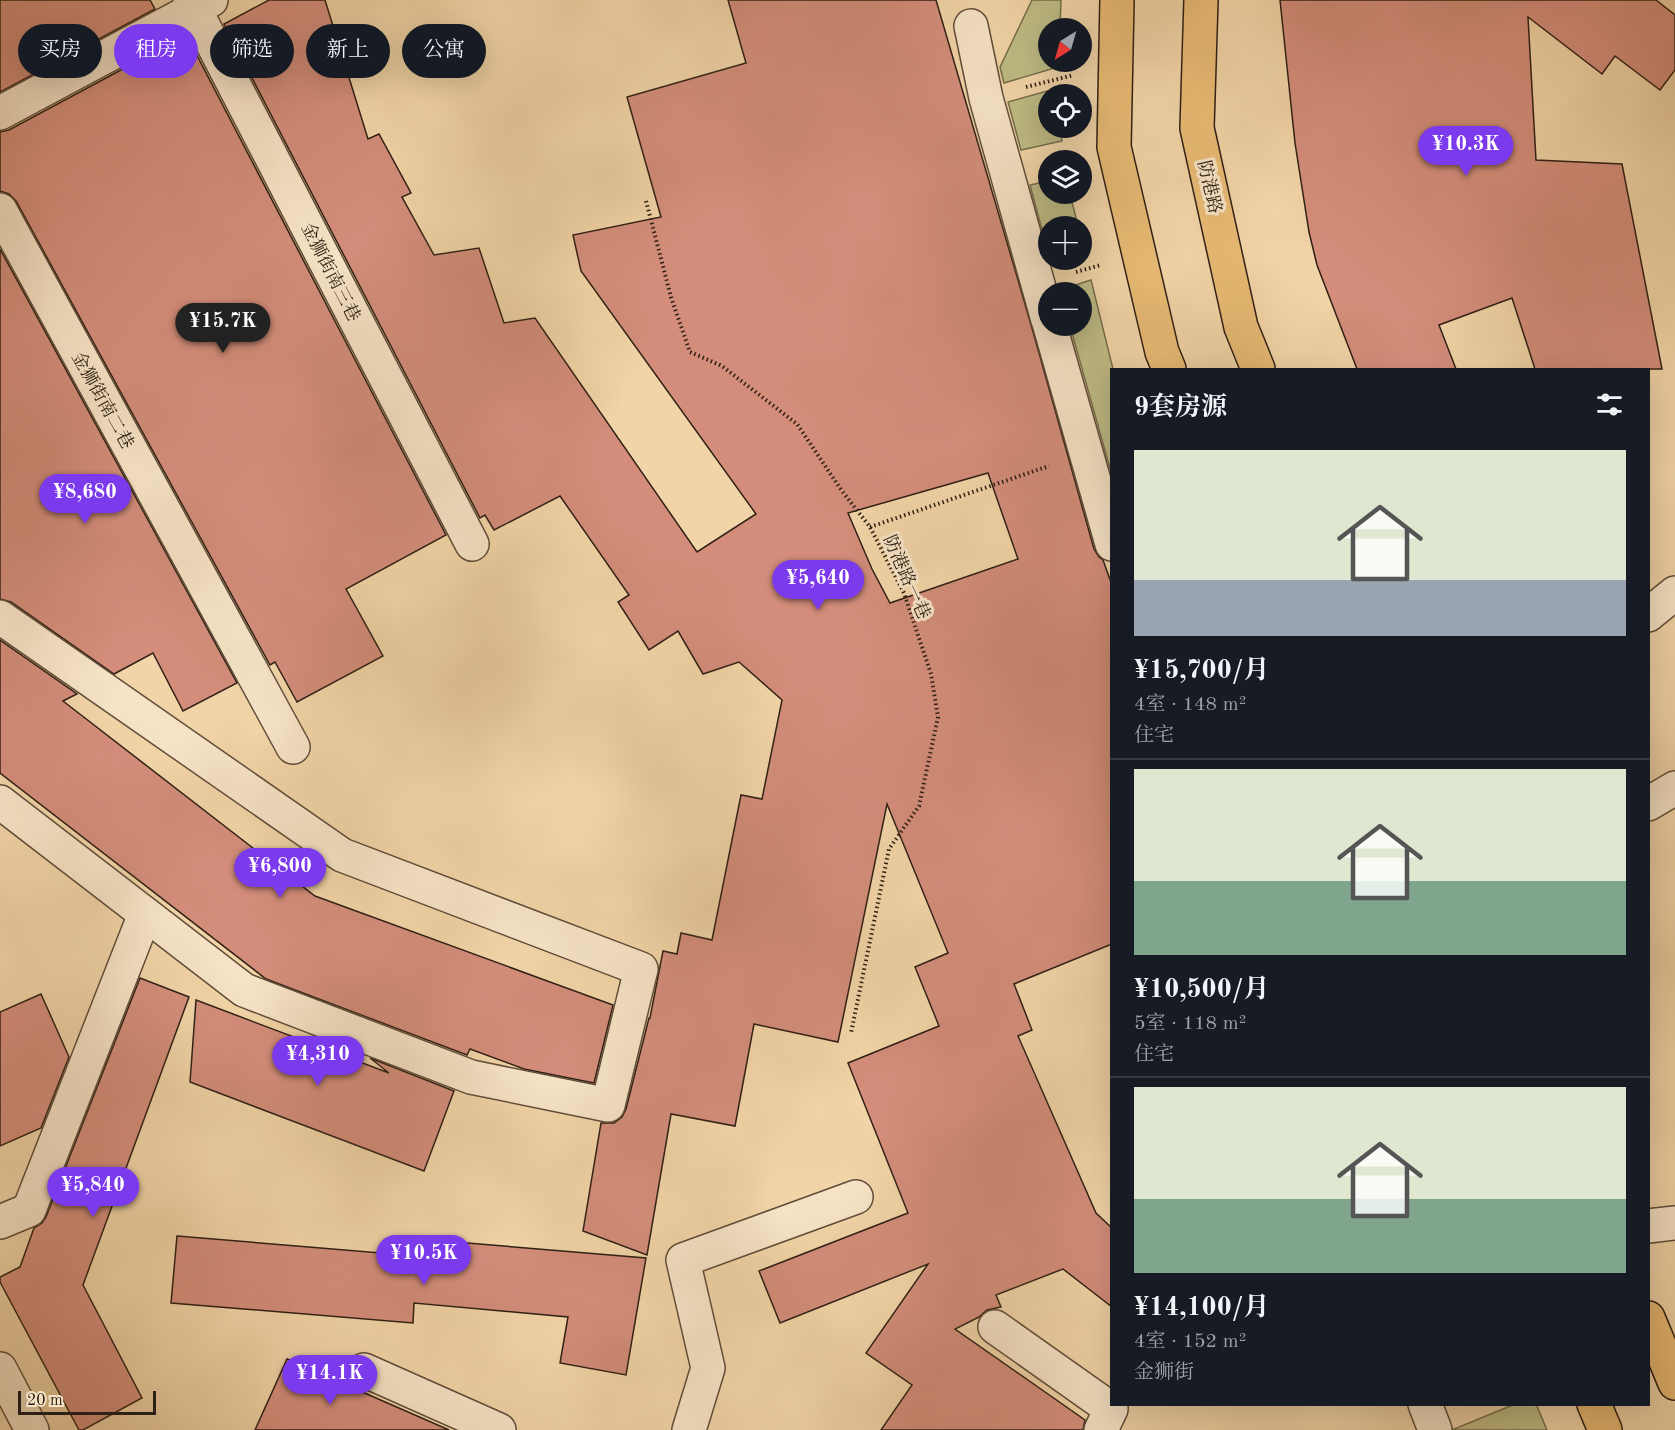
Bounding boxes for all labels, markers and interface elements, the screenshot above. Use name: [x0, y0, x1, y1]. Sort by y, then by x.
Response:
north arrow: [1038, 18, 1092, 72]
map controls: [1038, 18, 1092, 336]
chip: 买房: [18, 24, 102, 78]
chip: 租房: [114, 24, 198, 78]
chip: 筛选: [210, 24, 294, 78]
chip: 新上: [306, 24, 390, 78]
chip: 公寓: [402, 24, 486, 78]
button: locate: [1038, 84, 1092, 138]
pin: ¥10.3K: [1417, 126, 1515, 177]
text: ¥10.3K: [1432, 135, 1500, 155]
button: layers: [1038, 150, 1092, 204]
street label: 防港路: [1194, 158, 1226, 216]
button: +: [1038, 216, 1092, 270]
street label: 金狮街南三巷: [298, 219, 364, 325]
button: −: [1038, 282, 1092, 336]
pin: ¥15.7K: [174, 303, 272, 354]
text: ¥15.7K: [189, 312, 257, 332]
street label: 金狮街南二巷: [68, 348, 138, 452]
icon: filters: [1593, 388, 1626, 421]
text: 9套房源: [1134, 395, 1227, 421]
pin: ¥8,680: [36, 474, 134, 525]
text: ¥8,680: [53, 483, 117, 503]
icon: home: [1326, 489, 1434, 597]
street label: 防港路一巷: [880, 532, 934, 622]
pin: ¥5,640: [769, 560, 867, 611]
text: ¥5,640: [786, 569, 850, 589]
text: ¥15,700/月: [1134, 658, 1269, 684]
text: 4室 · 148 m²: [1134, 695, 1246, 715]
text: 住宅: [1134, 726, 1174, 746]
icon: home: [1326, 808, 1434, 916]
pin: ¥6,800: [231, 848, 329, 899]
text: ¥6,800: [248, 857, 312, 877]
text: ¥10,500/月: [1134, 977, 1269, 1003]
text: 5室 · 118 m²: [1134, 1014, 1246, 1034]
pin: ¥4,310: [269, 1036, 367, 1087]
text: ¥4,310: [286, 1045, 350, 1065]
text: 住宅: [1134, 1045, 1174, 1065]
icon: home: [1326, 1126, 1434, 1234]
pin: ¥5,840: [44, 1167, 142, 1218]
text: ¥5,840: [61, 1176, 125, 1196]
pin: ¥10.5K: [375, 1235, 473, 1286]
text: ¥10.5K: [390, 1244, 458, 1264]
text: ¥14,100/月: [1134, 1295, 1269, 1321]
text: 4室 · 152 m²: [1134, 1332, 1246, 1352]
pin: ¥14.1K: [281, 1355, 379, 1406]
text: 金狮街: [1134, 1363, 1194, 1383]
text: ¥14.1K: [296, 1364, 364, 1384]
scale bar: [18, 1388, 156, 1416]
text: 20 m: [27, 1393, 63, 1409]

